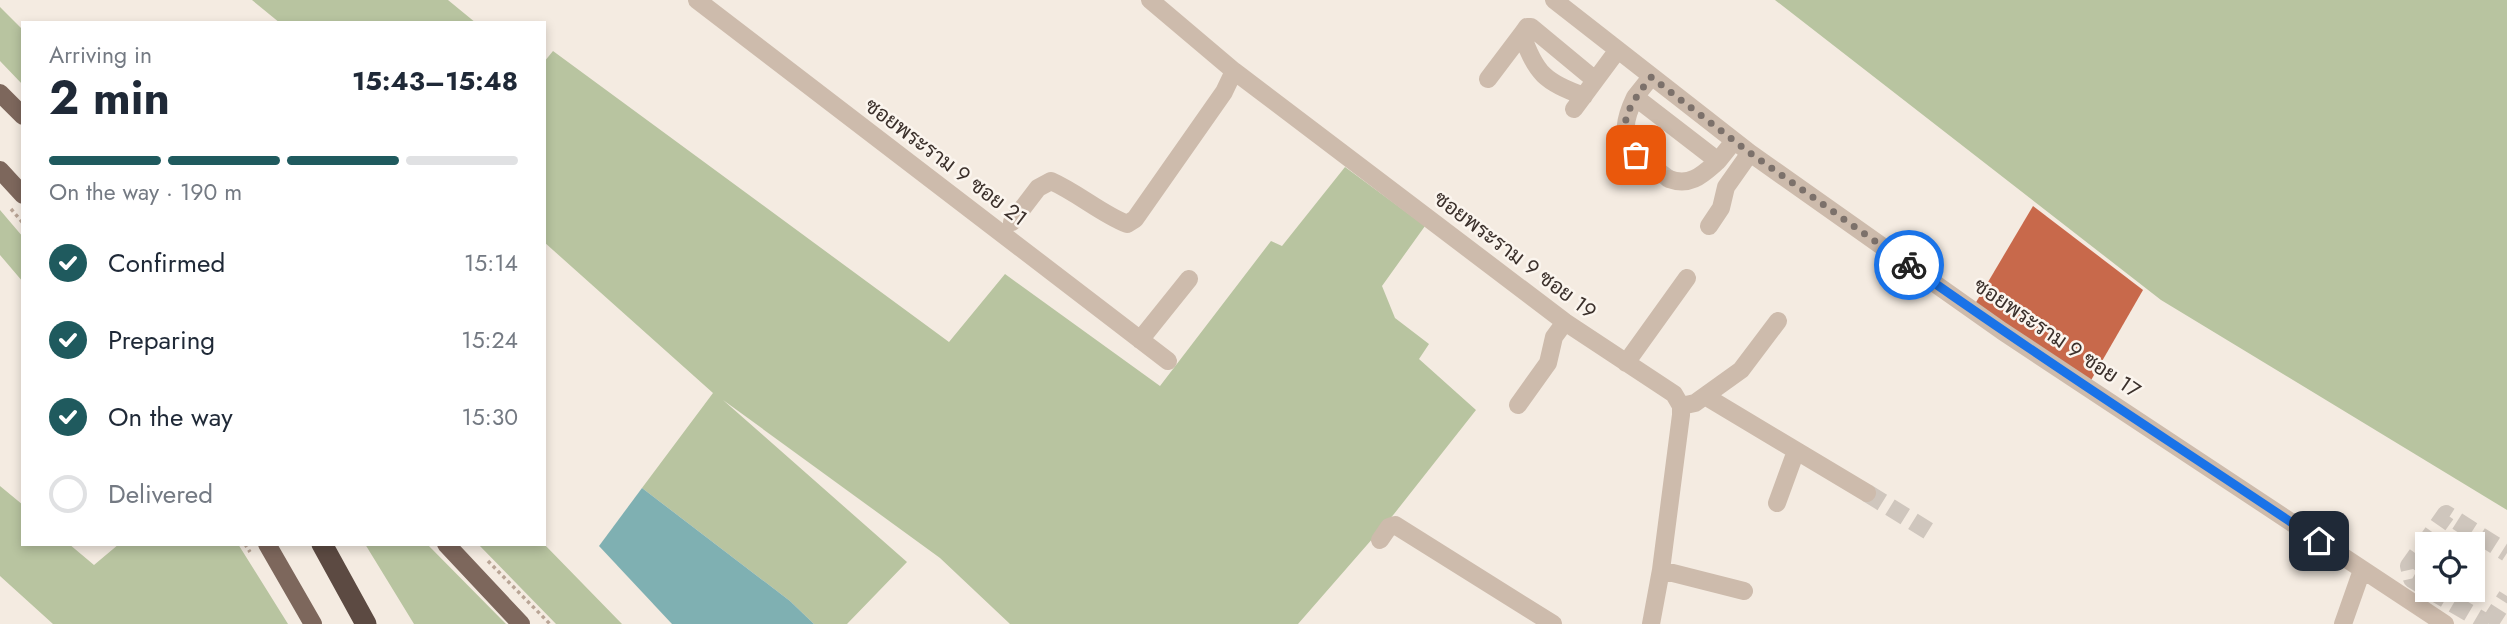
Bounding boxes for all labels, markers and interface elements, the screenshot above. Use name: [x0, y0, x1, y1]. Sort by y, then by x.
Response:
text: Arriving in: [49, 38, 152, 72]
text: 15:43–15:48: [352, 62, 518, 100]
text: 2 min: [49, 65, 170, 131]
street label: ซอยพระราม 9 ซอย 21: [858, 91, 1034, 233]
pin: [1606, 125, 1666, 185]
icon: bag: [1617, 136, 1655, 174]
text: On the way · 190 m: [49, 175, 242, 209]
street label: ซอยพระราม 9 ซอย 19: [1427, 184, 1603, 326]
courier: [1874, 230, 1944, 300]
icon: check: [49, 244, 87, 282]
text: Confirmed: [108, 244, 225, 282]
text: 15:14: [464, 246, 518, 280]
icon: bike: [1890, 246, 1928, 284]
street label: ซอยพระราม 9 ซอย 17: [1967, 271, 2147, 405]
icon: check: [49, 321, 87, 359]
text: Preparing: [108, 321, 215, 359]
text: 15:24: [461, 323, 518, 357]
icon: check: [49, 398, 87, 436]
text: On the way: [108, 398, 233, 436]
text: 15:30: [461, 400, 518, 434]
text: Delivered: [108, 475, 213, 513]
pin: [2289, 511, 2349, 571]
icon: home: [2300, 522, 2338, 560]
map controls: [2415, 532, 2485, 602]
button: locate: [2415, 532, 2485, 602]

